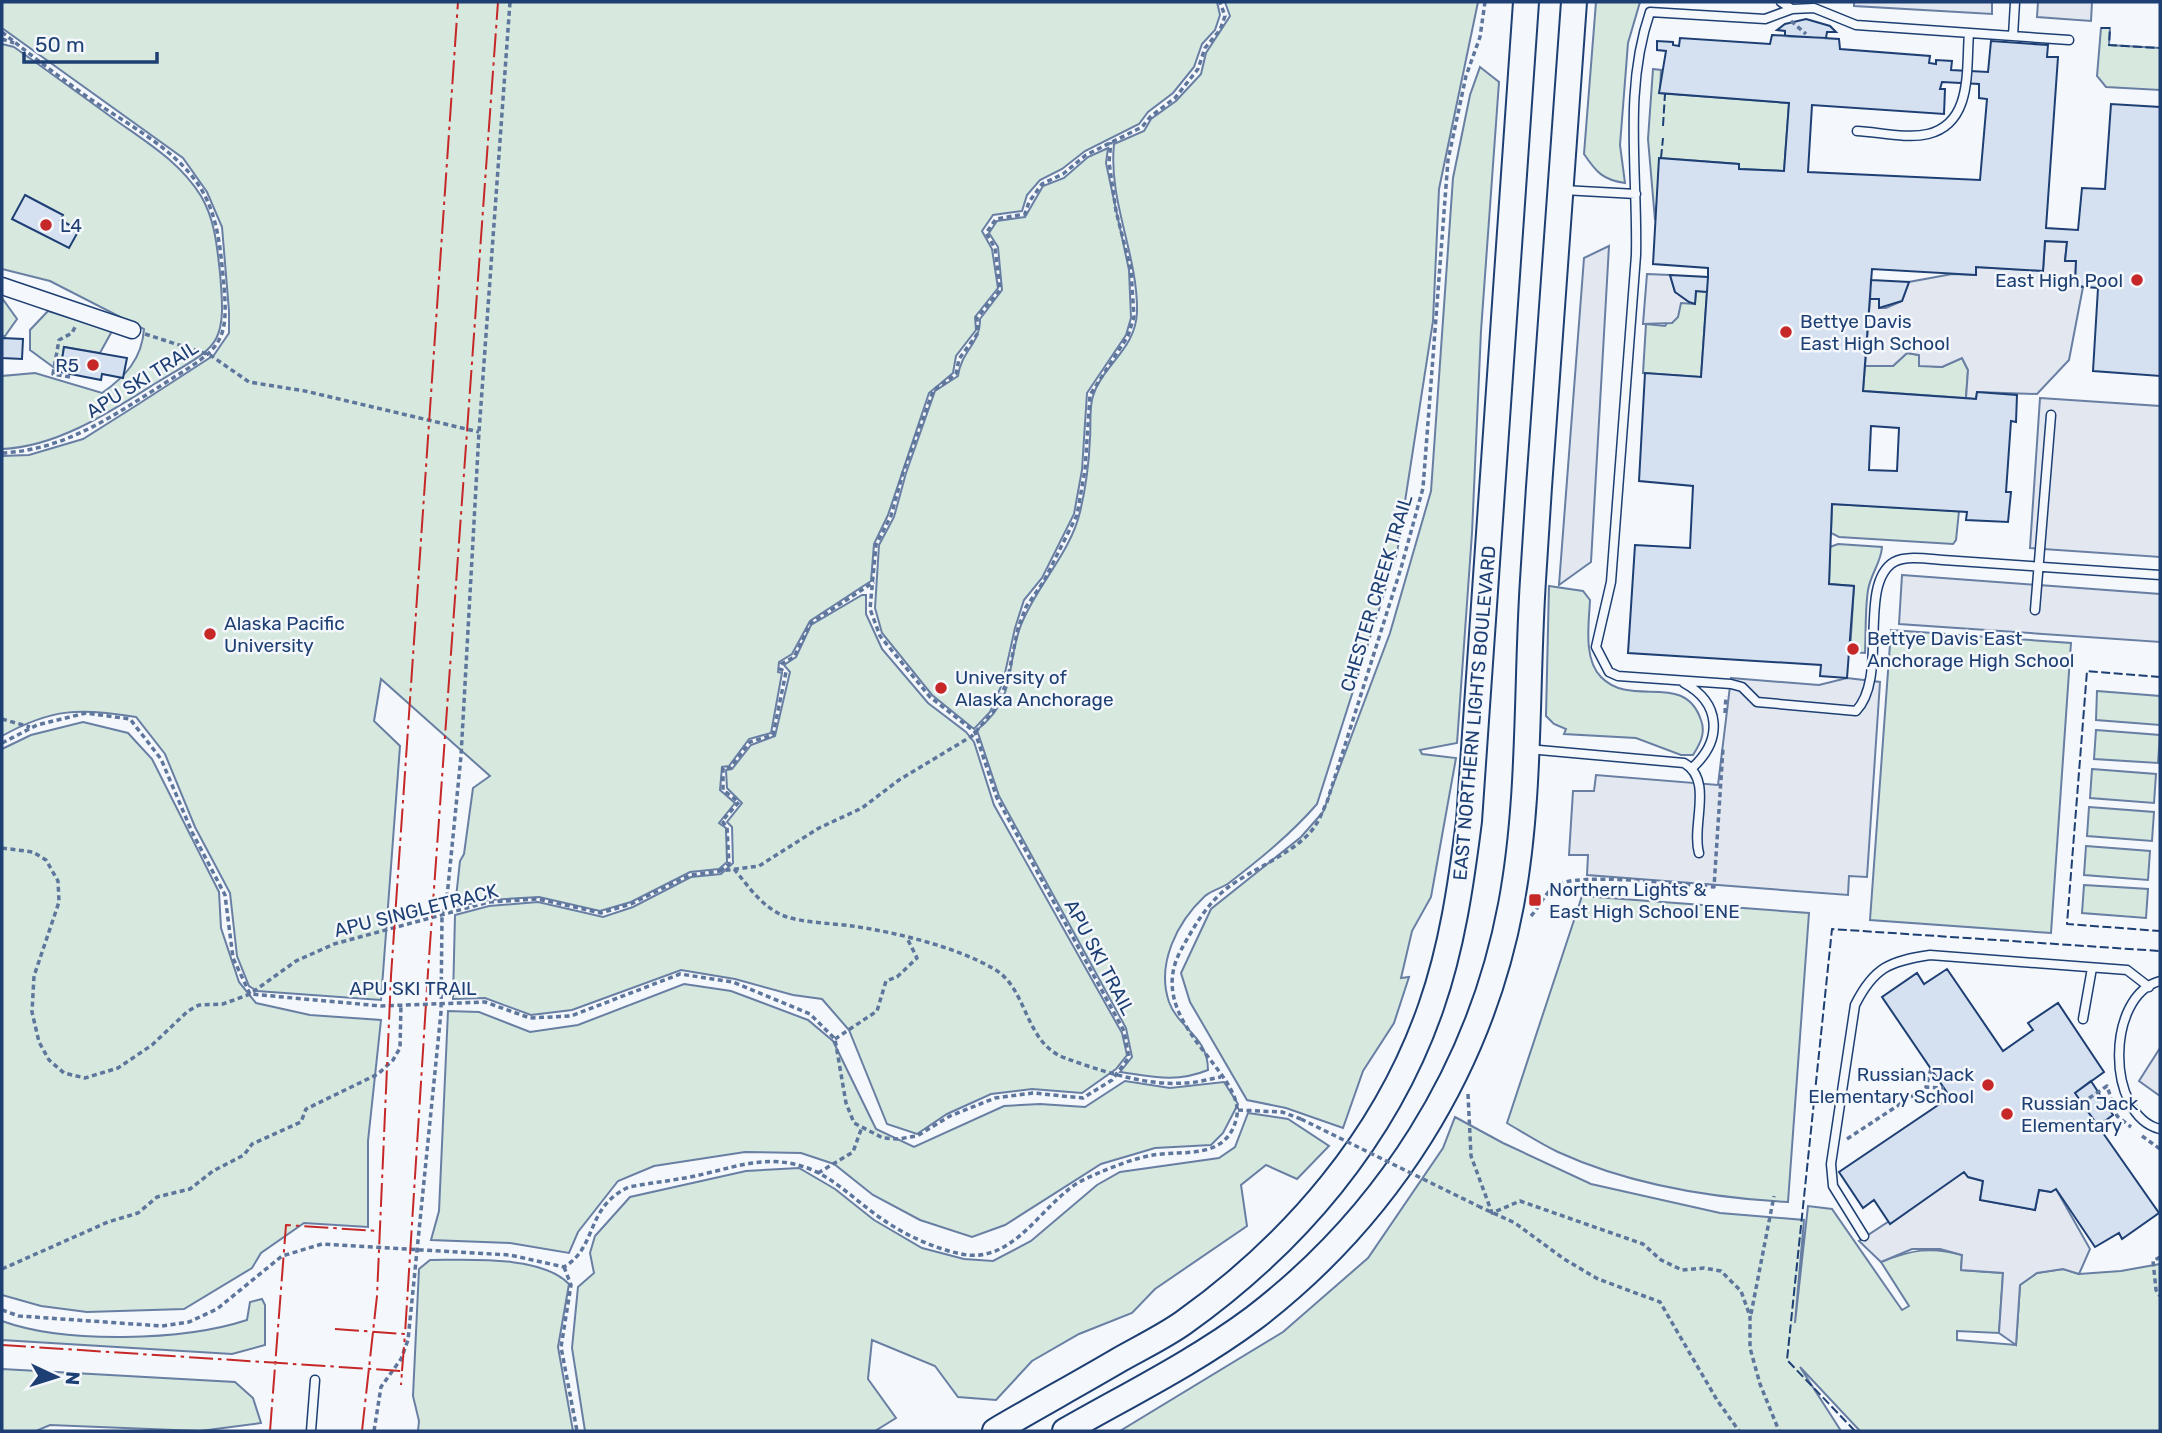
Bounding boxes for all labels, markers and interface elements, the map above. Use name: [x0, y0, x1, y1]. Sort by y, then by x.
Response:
scale bar: [24, 21, 158, 65]
text: 50 m: [35, 32, 85, 57]
place label: L4: [60, 214, 82, 237]
marker: L4: [38, 217, 54, 233]
place label: East High Pool: [1995, 269, 2123, 292]
marker: East High Pool: [2129, 272, 2145, 288]
place label: Bettye Davis East High School: [1800, 310, 1950, 355]
marker: Bettye Davis East High School: [1778, 324, 1794, 340]
street label: APU SKI TRAIL: [82, 336, 203, 423]
place label: R5: [55, 354, 79, 377]
marker: R5: [85, 357, 101, 373]
street label: CHESTER CREEK TRAIL: [1336, 492, 1417, 694]
street label: EAST NORTHERN LIGHTS BOULEVARD: [1448, 545, 1501, 881]
place label: Alaska Pacific University: [224, 612, 345, 657]
marker: Alaska Pacific University: [202, 626, 218, 642]
place label: Bettye Davis East Anchorage High School: [1867, 627, 2074, 672]
marker: Bettye Davis East Anchorage High School: [1845, 641, 1861, 657]
place label: University of Alaska Anchorage: [955, 666, 1114, 711]
marker: University of Alaska Anchorage: [933, 680, 949, 696]
place label: Northern Lights & East High School ENE: [1549, 878, 1740, 923]
street label: APU SINGLETRACK: [332, 879, 501, 942]
marker: Northern Lights & East High School ENE: [1527, 892, 1543, 908]
street label: APU SKI TRAIL: [1059, 896, 1140, 1019]
street label: APU SKI TRAIL: [349, 977, 477, 1000]
place label: Russian Jack Elementary School: [1808, 1063, 1974, 1108]
marker: Russian Jack Elementary School: [1980, 1077, 1996, 1093]
place label: Russian Jack Elementary: [2021, 1092, 2138, 1137]
marker: Russian Jack Elementary: [1999, 1106, 2015, 1122]
north arrow: [21, 1342, 91, 1412]
text: N: [61, 1371, 84, 1386]

